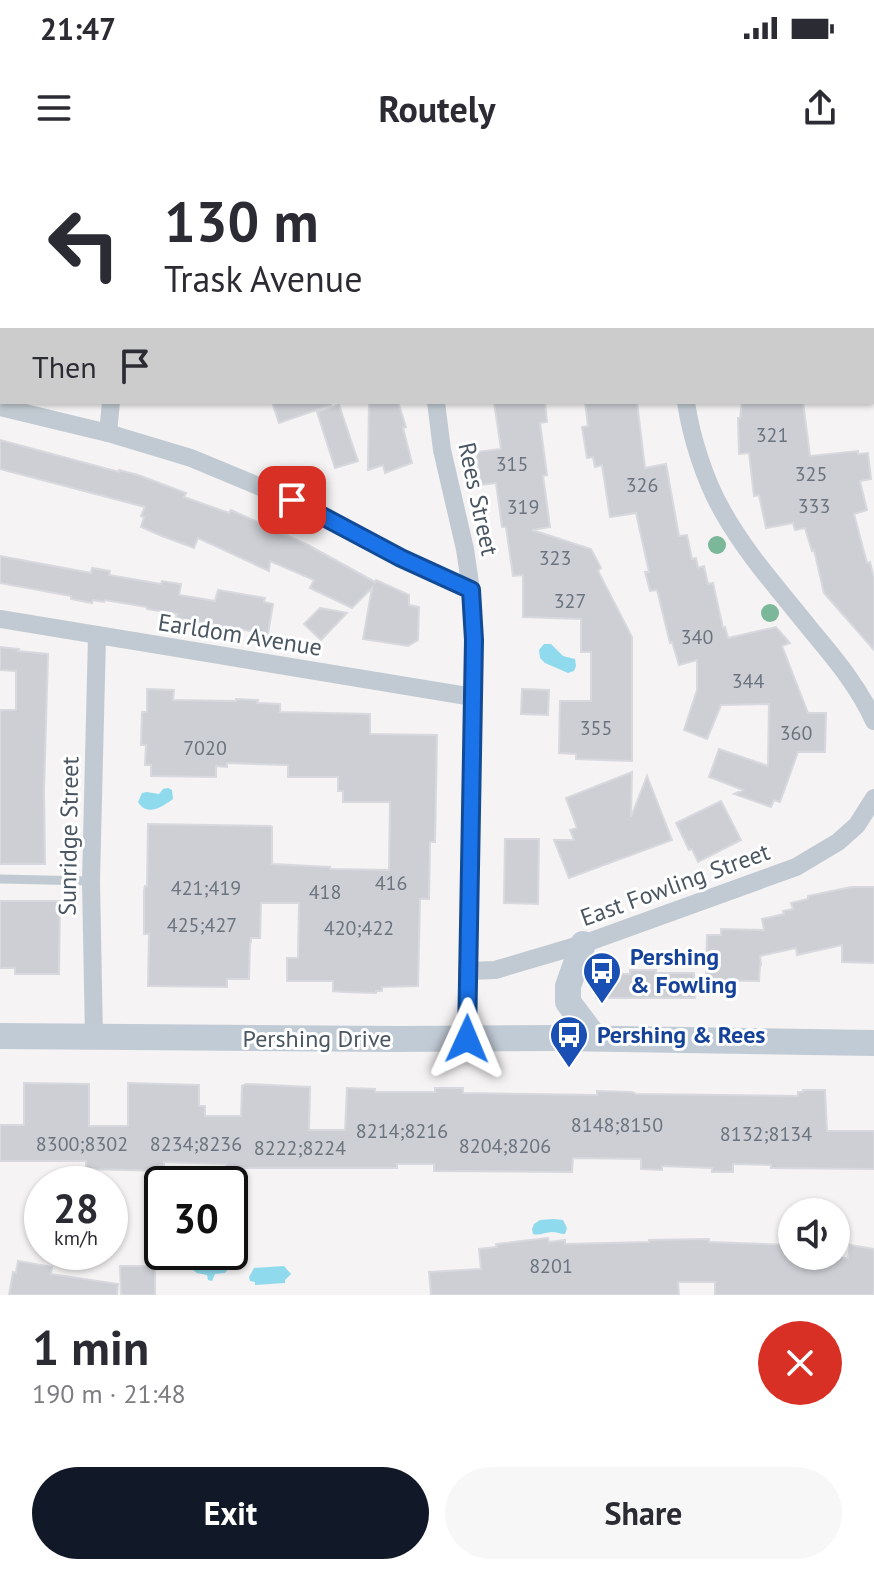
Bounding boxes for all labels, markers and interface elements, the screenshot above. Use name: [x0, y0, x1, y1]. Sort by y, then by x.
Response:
text: 21:47: [40, 9, 116, 48]
text: Routely: [378, 85, 496, 132]
icon: menu: [32, 86, 76, 130]
icon: share: [798, 86, 842, 130]
text: 130 m: [164, 185, 319, 257]
icon: left: [32, 192, 136, 296]
text: Trask Avenue: [164, 255, 363, 302]
icon: arrive: [113, 344, 157, 388]
text: Then: [32, 347, 97, 386]
house number: 321: [756, 422, 788, 448]
street label: Rees Street: [451, 439, 506, 558]
house number: 315: [496, 451, 528, 477]
house number: 325: [795, 461, 827, 487]
pin: [258, 466, 326, 534]
house number: 326: [626, 472, 658, 498]
icon: arrive: [270, 478, 314, 522]
house number: 333: [798, 493, 830, 519]
house number: 319: [507, 494, 539, 520]
house number: 323: [539, 545, 571, 571]
house number: 327: [554, 588, 586, 614]
street label: Earldom Avenue: [156, 606, 324, 663]
house number: 340: [681, 624, 713, 650]
house number: 344: [732, 668, 764, 694]
house number: 355: [580, 715, 612, 741]
house number: 360: [780, 720, 812, 746]
house number: 7020: [183, 735, 227, 761]
street label: Sunridge Street: [52, 756, 85, 916]
street label: East Fowling Street: [576, 836, 774, 933]
house number: 416: [375, 870, 407, 896]
house number: 421;419: [171, 875, 241, 901]
house number: 418: [309, 879, 341, 905]
house number: 425;427: [167, 912, 237, 938]
house number: 420;422: [324, 915, 394, 941]
place label: Pershing & Fowling: [630, 941, 737, 1000]
bus stop icon: Pershing & Fowling: [581, 950, 623, 1005]
position arrow: [425, 997, 509, 1081]
bus stop icon: Pershing & Rees: [548, 1014, 590, 1069]
place label: Pershing & Rees: [597, 1019, 765, 1050]
street label: Pershing Drive: [243, 1023, 391, 1054]
house number: 8148;8150: [571, 1112, 663, 1138]
house number: 8214;8216: [356, 1118, 448, 1144]
house number: 8132;8134: [720, 1121, 812, 1147]
house number: 8300;8302: [36, 1131, 128, 1157]
house number: 8234;8236: [150, 1131, 242, 1157]
house number: 8204;8206: [459, 1133, 551, 1159]
house number: 8222;8224: [254, 1135, 346, 1161]
speed limit sign: 30: [144, 1166, 248, 1270]
text: 28: [53, 1182, 99, 1234]
map controls: [778, 1198, 850, 1270]
button: sound: [778, 1198, 850, 1270]
text: km/h: [54, 1225, 98, 1251]
house number: 8201: [529, 1253, 573, 1279]
text: 1 min: [32, 1316, 149, 1378]
button: close: [758, 1321, 842, 1405]
text: 190 m · 21:48: [32, 1377, 186, 1410]
button: Exit: [32, 1467, 429, 1559]
button: Share: [445, 1467, 842, 1559]

